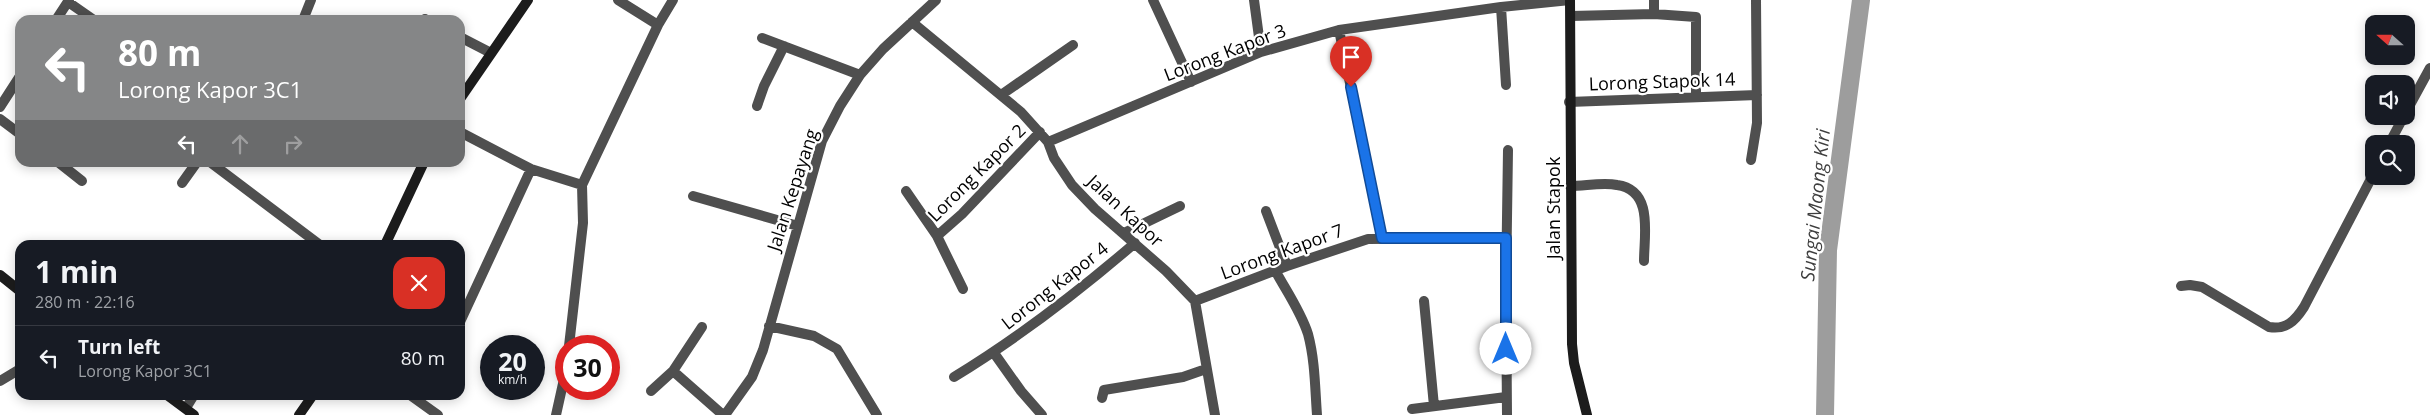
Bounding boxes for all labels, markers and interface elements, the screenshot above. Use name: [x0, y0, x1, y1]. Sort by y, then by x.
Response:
north arrow: [2365, 15, 2415, 65]
map controls: [2365, 15, 2415, 185]
street label: Lorong Kapor 3: [1160, 18, 1289, 86]
text: 80 m: [118, 29, 201, 76]
icon: left: [35, 35, 100, 100]
pin: [1330, 36, 1372, 87]
icon: arrive: [1337, 43, 1365, 71]
street label: Lorong Stapok 14: [1588, 66, 1736, 96]
text: Lorong Kapor 3C1: [118, 74, 302, 104]
button: sound: [2365, 75, 2415, 125]
street label: Lorong Kapor 2: [922, 118, 1030, 226]
street label: Jalan Kepayang: [760, 125, 823, 256]
water label: Sungai Maong Kiri: [1794, 127, 1836, 282]
icon: left: [173, 130, 201, 158]
icon: ahead: [226, 130, 254, 158]
icon: right: [279, 130, 307, 158]
button: search: [2365, 135, 2415, 185]
street label: Jalan Stapok: [1541, 156, 1565, 261]
street label: Jalan Kapor: [1081, 168, 1169, 252]
street label: Lorong Kapor 7: [1217, 218, 1346, 284]
street label: Lorong Kapor 4: [996, 236, 1113, 334]
text: 1 min: [35, 251, 118, 292]
button: close: [393, 257, 445, 309]
text: 280 m · 22:16: [35, 291, 135, 313]
position arrow: [1479, 322, 1531, 374]
text: Turn left: [78, 334, 160, 360]
speed limit sign: 30: [555, 335, 620, 400]
icon: left: [35, 344, 63, 372]
text: 20: [498, 344, 527, 378]
text: 80 m: [401, 345, 445, 371]
text: Lorong Kapor 3C1: [78, 360, 212, 382]
text: km/h: [498, 371, 527, 388]

